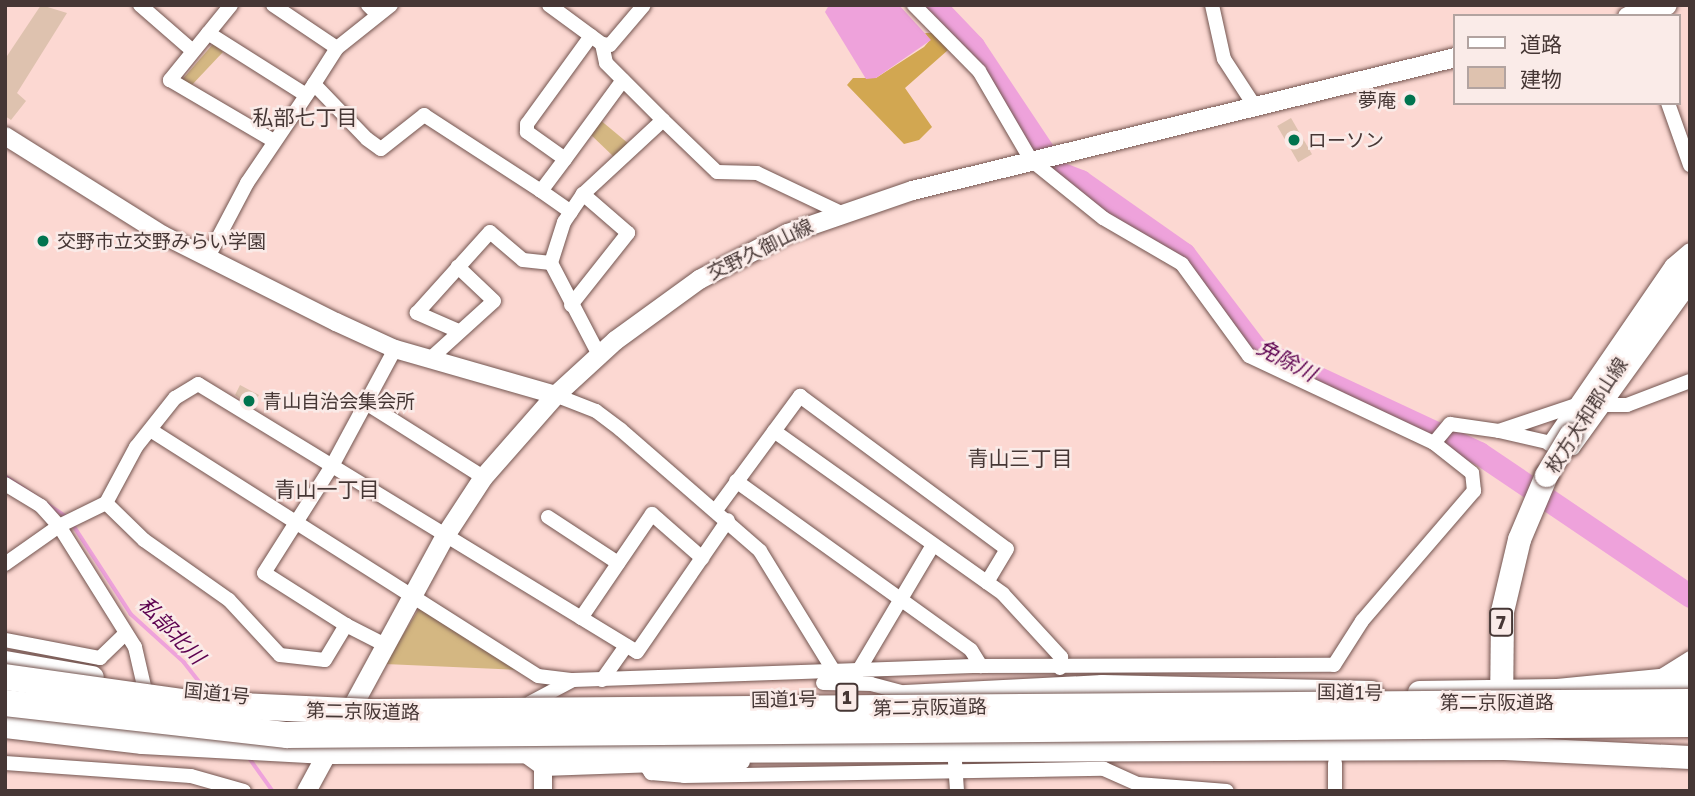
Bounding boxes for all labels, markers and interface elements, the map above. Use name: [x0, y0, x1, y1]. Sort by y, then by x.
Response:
legend: [1454, 14, 1681, 105]
text: 道路: [1520, 31, 1562, 57]
text: 建物: [1520, 66, 1562, 92]
place label: 夢庵: [1358, 89, 1396, 111]
marker: 夢庵: [1402, 92, 1418, 108]
district label: 私部七丁目: [253, 104, 357, 130]
place label: ローソン: [1308, 129, 1384, 151]
marker: ローソン: [1286, 132, 1302, 148]
street label: 交野久御山線: [704, 214, 816, 284]
place label: 交野市立交野みらい学園: [57, 230, 266, 252]
marker: 交野市立交野みらい学園: [35, 233, 51, 249]
water label: 免除川: [1253, 334, 1321, 386]
street label: 枚方大和郡山線: [1540, 353, 1632, 477]
place label: 青山自治会集会所: [263, 390, 415, 412]
marker: 青山自治会集会所: [241, 393, 257, 409]
district label: 青山三丁目: [968, 445, 1072, 471]
district label: 青山一丁目: [275, 476, 379, 502]
water label: 私部北川: [134, 591, 210, 669]
road number: 7: [1489, 608, 1513, 636]
street label: 国道1号: [183, 678, 251, 708]
street label: 国道1号: [1317, 680, 1383, 704]
road number: 1: [835, 682, 859, 712]
street label: 国道1号: [751, 687, 817, 711]
street label: 第二京阪道路: [1440, 691, 1554, 713]
street label: 第二京阪道路: [873, 695, 987, 719]
street label: 第二京阪道路: [306, 699, 420, 723]

